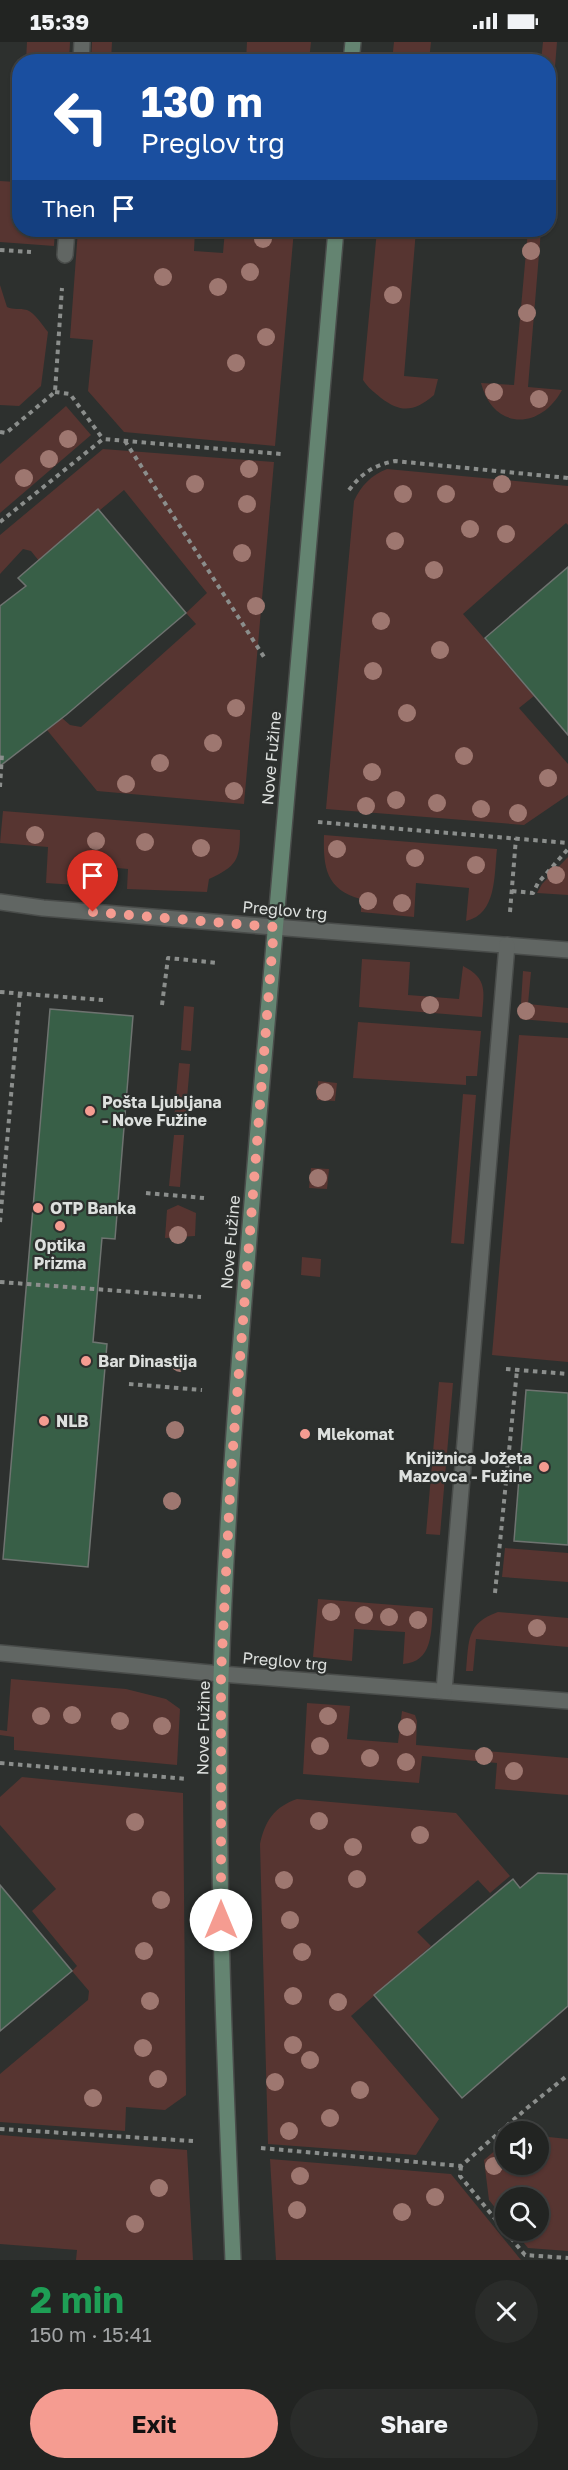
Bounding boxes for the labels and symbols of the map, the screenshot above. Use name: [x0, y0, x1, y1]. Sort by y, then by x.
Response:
street label: Nove Fužine: [257, 710, 285, 806]
pin: [67, 850, 118, 912]
street label: Preglov trg: [242, 896, 328, 924]
place label: Pošta Ljubljana - Nove Fužine: [102, 1092, 222, 1130]
marker: Pošta Ljubljana - Nove Fužine: [83, 1104, 97, 1118]
street label: Nove Fužine: [216, 1194, 244, 1290]
place label: OTP Banka: [50, 1198, 136, 1218]
marker: OTP Banka: [31, 1201, 45, 1215]
marker: Optika Prizma: [53, 1219, 67, 1233]
place label: Optika Prizma: [34, 1235, 86, 1273]
place label: Bar Dinastija: [98, 1351, 197, 1371]
marker: Bar Dinastija: [79, 1354, 93, 1368]
place label: NLB: [56, 1411, 89, 1431]
marker: NLB: [37, 1414, 51, 1428]
place label: Mlekomat: [317, 1424, 394, 1444]
marker: Mlekomat: [298, 1427, 312, 1441]
place label: Knjižnica Jožeta Mazovca - Fužine: [399, 1448, 532, 1486]
marker: Knjižnica Jožeta Mazovca - Fužine: [537, 1460, 551, 1474]
street label: Preglov trg: [242, 1647, 328, 1675]
street label: Nove Fužine: [192, 1681, 214, 1775]
position arrow: [189, 1888, 253, 1952]

